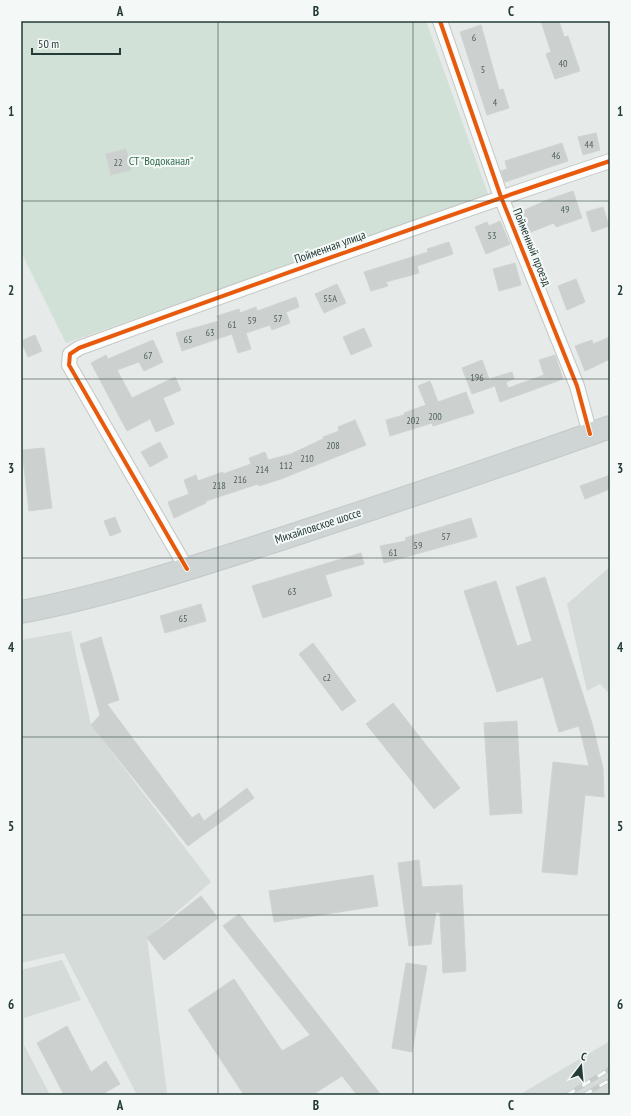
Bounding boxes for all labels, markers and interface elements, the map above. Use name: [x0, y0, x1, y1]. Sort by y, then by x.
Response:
text: A: [116, 3, 124, 20]
text: B: [313, 3, 319, 20]
text: C: [508, 3, 514, 20]
scale bar: [32, 30, 120, 56]
house number: 6: [472, 31, 477, 44]
text: 50 m: [38, 36, 59, 51]
house number: 40: [559, 57, 568, 70]
house number: 5: [481, 63, 485, 76]
house number: 4: [493, 96, 498, 109]
text: 1: [8, 103, 14, 120]
text: 1: [617, 103, 623, 120]
house number: 44: [585, 138, 594, 151]
house number: 46: [552, 149, 561, 162]
park label: СТ "Водоканал": [129, 153, 193, 168]
house number: 22: [114, 156, 123, 169]
house number: 49: [561, 203, 570, 216]
street label: Пойменный проезд: [510, 206, 555, 289]
street label: Пойменная улица: [292, 227, 368, 266]
house number: 53: [488, 229, 497, 242]
text: 2: [8, 282, 14, 299]
text: 2: [617, 282, 623, 299]
house number: 55А: [323, 292, 337, 305]
house number: 57: [274, 312, 283, 325]
house number: 59: [248, 314, 257, 327]
house number: 61: [228, 318, 237, 331]
house number: 63: [206, 326, 215, 339]
house number: 65: [184, 333, 193, 346]
house number: 67: [144, 349, 153, 362]
house number: 196: [470, 371, 484, 384]
house number: 200: [428, 410, 442, 423]
house number: 202: [406, 414, 420, 427]
house number: 208: [326, 439, 340, 452]
house number: 210: [300, 452, 314, 465]
house number: 112: [279, 459, 293, 472]
text: 3: [8, 460, 14, 477]
text: 3: [617, 460, 623, 477]
house number: 214: [255, 463, 269, 476]
house number: 216: [233, 473, 247, 486]
house number: 218: [212, 479, 226, 492]
street label: Михайловское шоссе: [273, 505, 363, 547]
house number: 57: [442, 530, 451, 543]
house number: 59: [414, 539, 423, 552]
house number: 61: [389, 546, 398, 559]
house number: 63: [288, 585, 297, 598]
house number: 65: [179, 612, 188, 625]
text: 4: [8, 639, 15, 656]
text: 4: [617, 639, 624, 656]
house number: с2: [323, 671, 331, 684]
text: 5: [8, 818, 14, 835]
text: 5: [617, 818, 623, 835]
text: 6: [8, 996, 14, 1013]
text: 6: [617, 996, 623, 1013]
north arrow: [561, 1046, 601, 1086]
text: С: [579, 1049, 588, 1064]
text: A: [116, 1097, 124, 1114]
text: B: [313, 1097, 319, 1114]
text: C: [508, 1097, 514, 1114]

